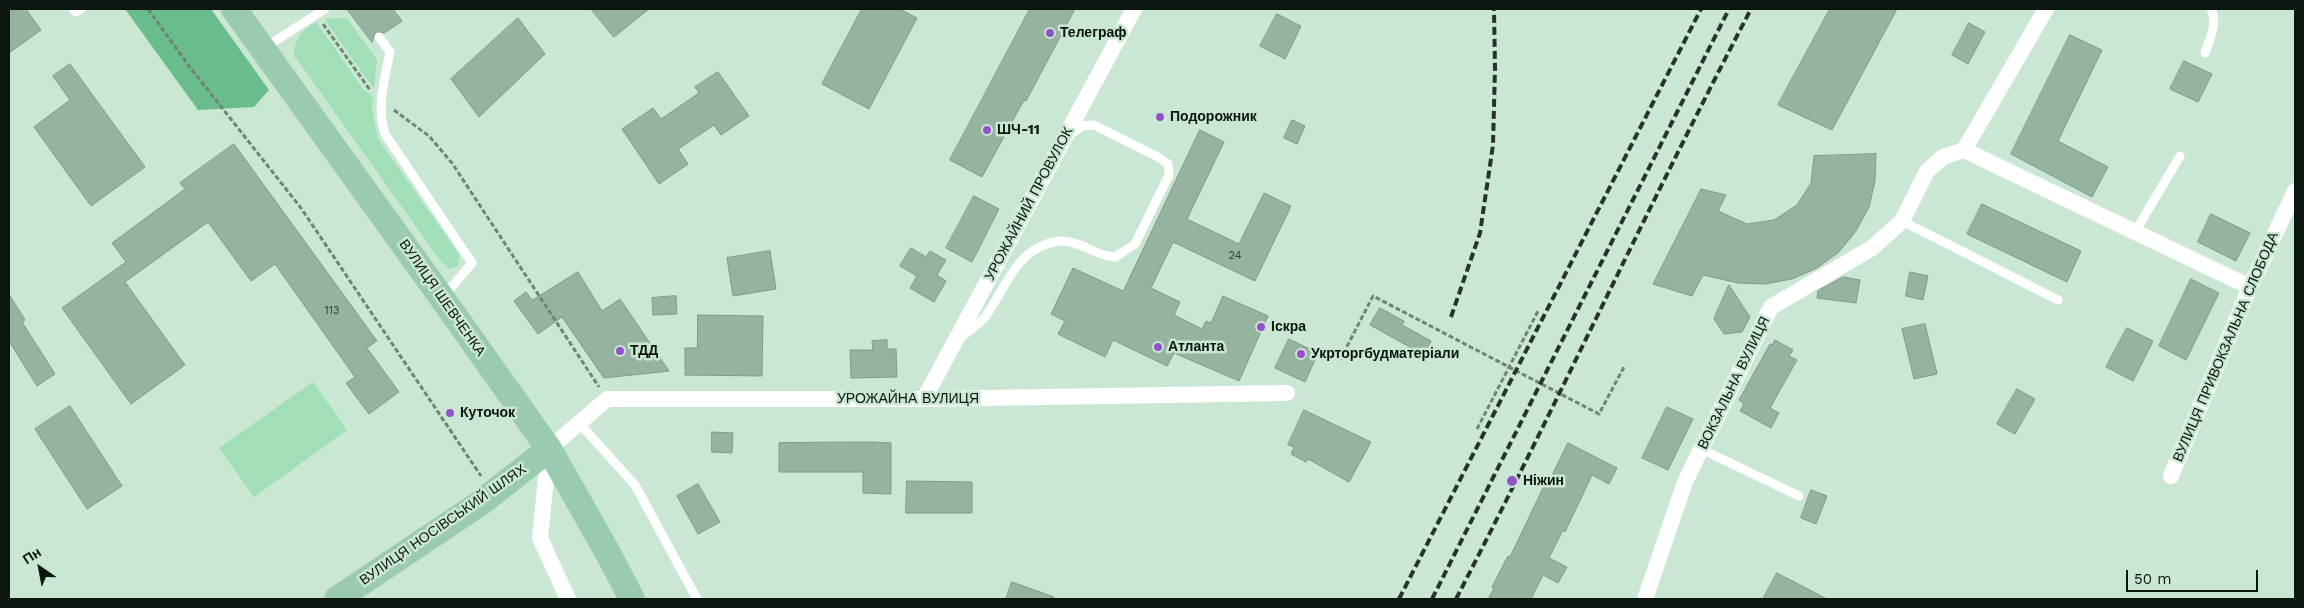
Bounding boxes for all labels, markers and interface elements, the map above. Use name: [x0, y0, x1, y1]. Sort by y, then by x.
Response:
place label: Телеграф: [1060, 25, 1127, 41]
marker: Телеграф: [1044, 27, 1056, 39]
place label: Подорожник: [1170, 109, 1257, 125]
marker: Подорожник: [1154, 111, 1166, 123]
place label: ШЧ-11: [997, 122, 1040, 138]
street label: УРОЖАЙНИЙ ПРОВУЛОК: [981, 124, 1077, 284]
marker: ШЧ-11: [981, 124, 993, 136]
street label: ВУЛИЦЯ ПРИВОКЗАЛЬНА СЛОБОДА: [2170, 230, 2282, 464]
street label: ВУЛИЦЯ ШЕВЧЕНКА: [395, 236, 489, 360]
house number: 24: [1229, 249, 1241, 263]
house number: 113: [325, 304, 339, 318]
street label: ВОКЗАЛЬНА ВУЛИЦЯ: [1695, 314, 1773, 452]
place label: Іскра: [1271, 319, 1306, 335]
marker: Іскра: [1255, 321, 1267, 333]
place label: Атланта: [1168, 339, 1224, 355]
marker: Атланта: [1152, 341, 1164, 353]
place label: ТДД: [630, 343, 658, 359]
marker: ТДД: [614, 345, 626, 357]
place label: Укрторгбудматеріали: [1311, 346, 1459, 362]
marker: Укрторгбудматеріали: [1295, 348, 1307, 360]
street label: УРОЖАЙНА ВУЛИЦЯ: [837, 391, 979, 407]
place label: Куточок: [460, 405, 515, 421]
marker: Куточок: [444, 407, 456, 419]
street label: ВУЛИЦЯ НОСІВСЬКИЙ ШЛЯХ: [356, 461, 530, 589]
place label: Ніжин: [1523, 473, 1564, 489]
marker: Ніжин: [1505, 474, 1519, 488]
north arrow: [15, 543, 65, 593]
text: Пн: [20, 544, 44, 567]
scale bar: [2129, 560, 2262, 592]
text: 50 m: [2134, 570, 2171, 588]

